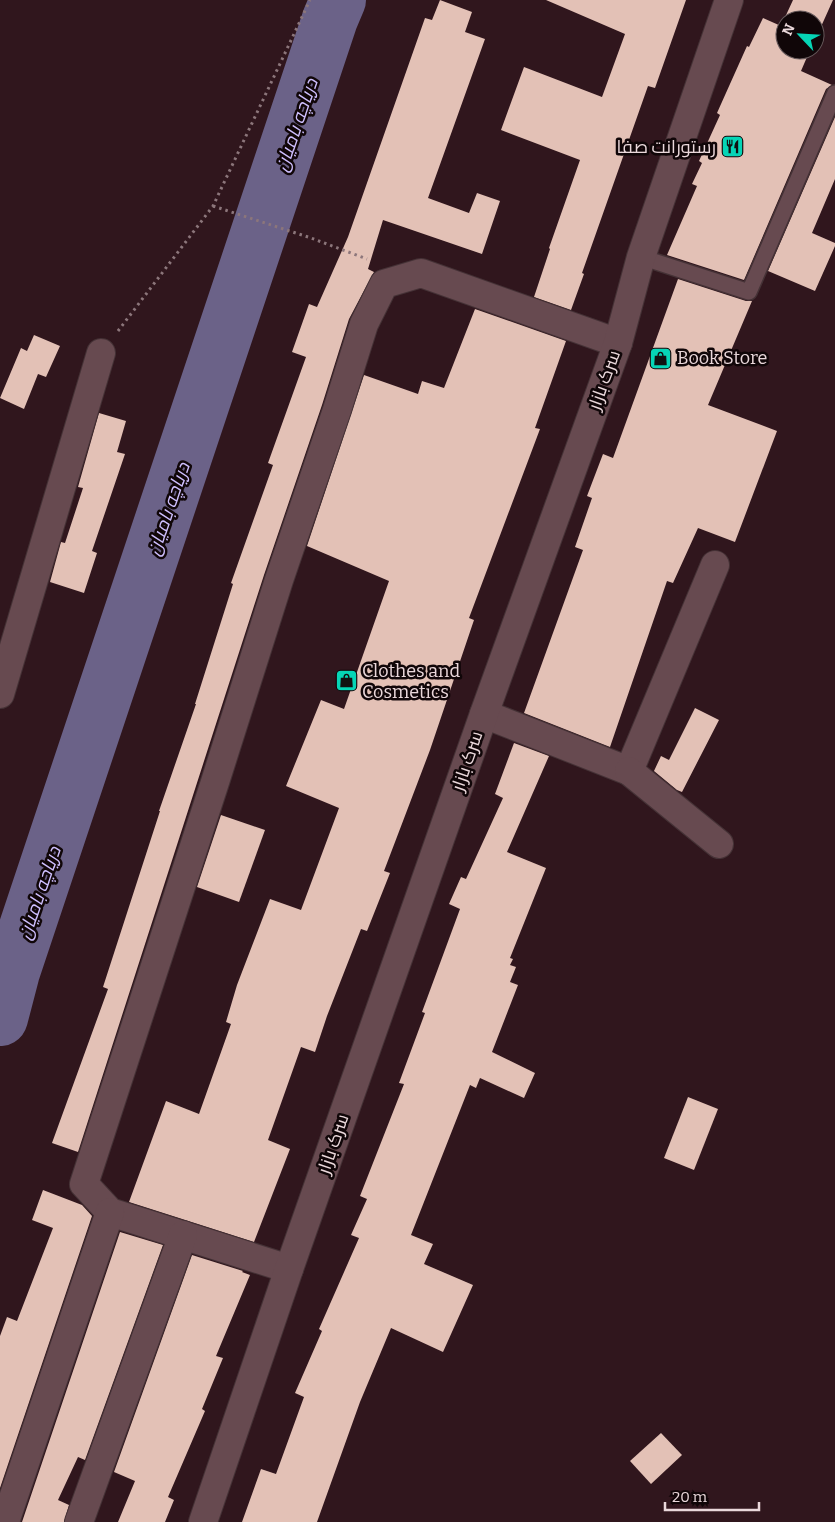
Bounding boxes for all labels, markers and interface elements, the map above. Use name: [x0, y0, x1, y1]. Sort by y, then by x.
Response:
north arrow: [775, 10, 825, 60]
text: N: [779, 21, 799, 38]
water label: دریاچه بامیان: [269, 75, 324, 175]
restaurant icon: رستورانت صفا: [720, 135, 744, 159]
place label: رستورانت صفا: [616, 136, 716, 158]
shop icon: Book Store: [649, 346, 673, 370]
street label: سرک بازار: [583, 347, 625, 414]
place label: Book Store: [677, 347, 767, 369]
water label: دریاچه بامیان: [141, 459, 196, 559]
place label: Clothes and Cosmetics: [362, 660, 460, 703]
shop icon: Clothes and Cosmetics: [334, 669, 358, 693]
street label: سرک بازار: [446, 728, 488, 795]
water label: دریاچه بامیان: [12, 843, 67, 943]
street label: سرک بازار: [312, 1111, 354, 1178]
scale bar: [665, 1480, 759, 1512]
text: 20 m: [672, 1488, 708, 1506]

